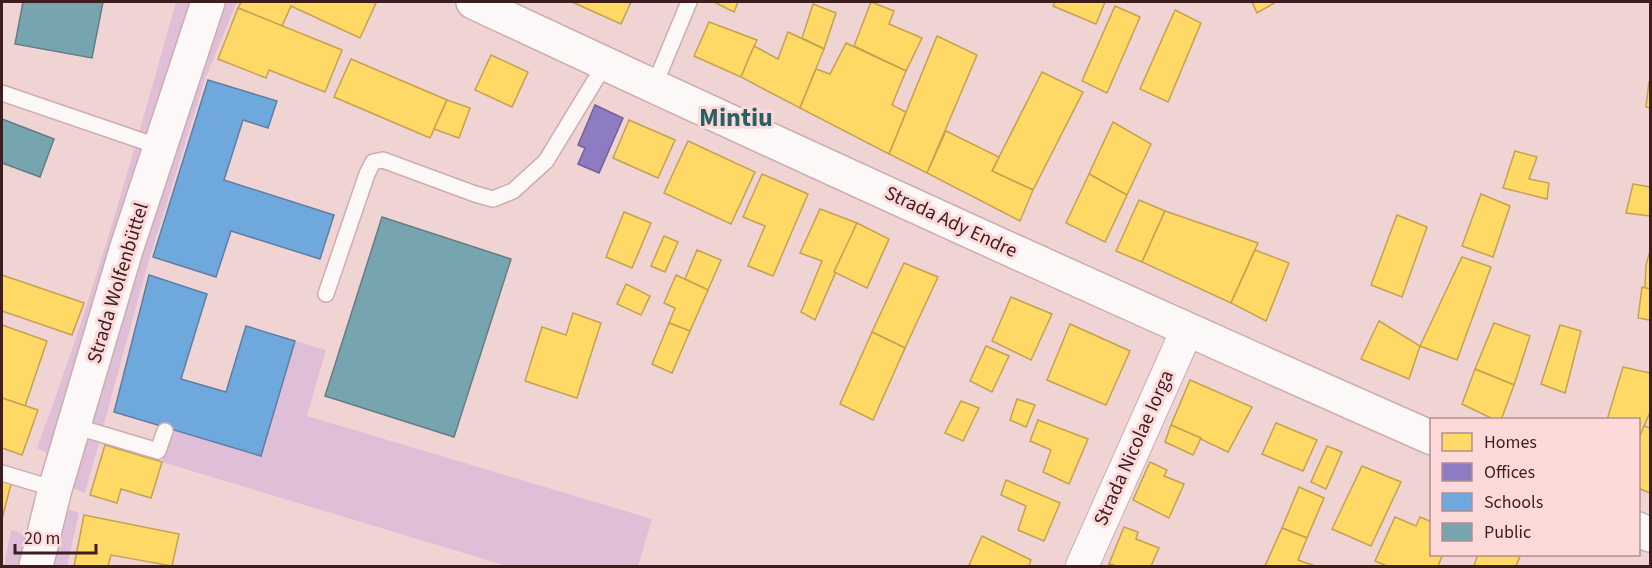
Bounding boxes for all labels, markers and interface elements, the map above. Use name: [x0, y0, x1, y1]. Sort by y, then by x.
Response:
district label: Mintiu: [699, 99, 773, 136]
street label: Strada Ady Endre: [880, 179, 1022, 265]
street label: Strada Wolfenbüttel: [80, 199, 156, 367]
street label: Strada Nicolae Iorga: [1087, 366, 1181, 530]
legend: [1430, 418, 1640, 556]
text: Homes: [1484, 430, 1537, 455]
text: Offices: [1484, 460, 1535, 485]
text: Schools: [1484, 490, 1543, 515]
scale bar: [15, 517, 96, 555]
text: Public: [1484, 520, 1531, 545]
text: 20 m: [24, 526, 60, 551]

